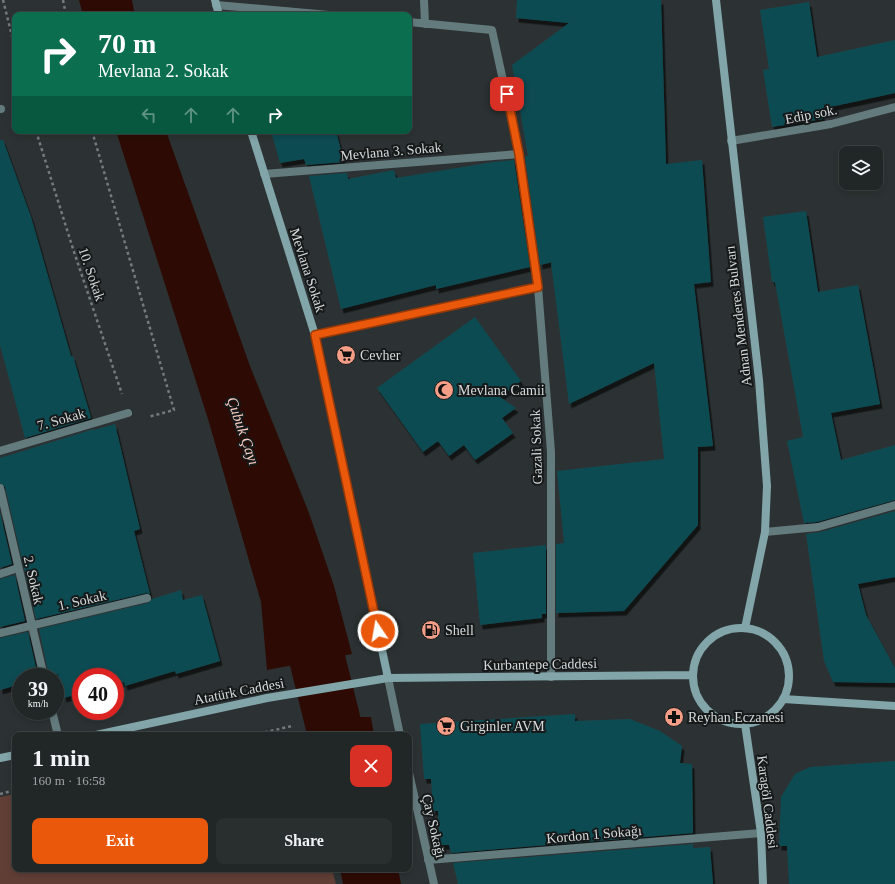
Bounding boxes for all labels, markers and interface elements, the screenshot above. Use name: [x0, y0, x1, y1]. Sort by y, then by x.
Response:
icon: right: [32, 28, 84, 80]
text: 70 m: [98, 28, 156, 59]
text: Mevlana 2. Sokak: [98, 61, 228, 81]
pin: [490, 77, 524, 111]
icon: arrive: [496, 83, 518, 105]
street label: Edip sok.: [784, 102, 838, 127]
icon: left: [138, 104, 160, 126]
icon: ahead: [180, 104, 202, 126]
icon: ahead: [222, 104, 244, 126]
icon: right: [264, 104, 286, 126]
street label: Mevlana 3. Sokak: [340, 140, 442, 163]
map controls: [839, 146, 883, 190]
button: layers: [839, 146, 883, 190]
street label: Mevlana Sokak: [287, 226, 328, 314]
street label: 10. Sokak: [75, 245, 108, 303]
street label: Adnan Menderes Bulvarı: [722, 245, 755, 387]
supermarket icon: Cevher: [335, 344, 357, 366]
place label: Cevher: [360, 348, 401, 363]
mosque icon: Mevlana Camii: [433, 379, 455, 401]
place label: Mevlana Camii: [458, 383, 545, 398]
water label: Çubuk Çayı: [224, 395, 262, 467]
street label: 7. Sokak: [36, 406, 87, 433]
street label: Gazali Sokak: [528, 409, 545, 485]
street label: 2. Sokak: [21, 555, 46, 606]
street label: 1. Sokak: [57, 588, 108, 613]
position arrow: [357, 610, 399, 652]
fuel station icon: Shell: [420, 619, 442, 641]
place label: Shell: [445, 623, 474, 638]
street label: Kurbantepe Caddesi: [483, 656, 597, 673]
speed limit sign: 40: [72, 668, 124, 720]
street label: Atatürk Caddesi: [193, 675, 285, 708]
text: 39: [28, 678, 48, 700]
text: km/h: [28, 698, 48, 709]
pharmacy icon: Reyhan Eczanesi: [663, 706, 685, 728]
place label: Reyhan Eczanesi: [688, 710, 784, 725]
supermarket icon: Girginler AVM: [435, 715, 457, 737]
place label: Girginler AVM: [460, 719, 545, 734]
text: 1 min: [32, 745, 90, 771]
button: close: [350, 745, 392, 787]
street label: Karagöl Caddesi: [754, 755, 781, 850]
text: 160 m · 16:58: [32, 773, 105, 788]
street label: Çay Sokağı: [419, 793, 448, 860]
button: Exit: [32, 818, 208, 864]
button: Share: [216, 818, 392, 864]
street label: Kordon 1 Sokağı: [546, 823, 642, 846]

